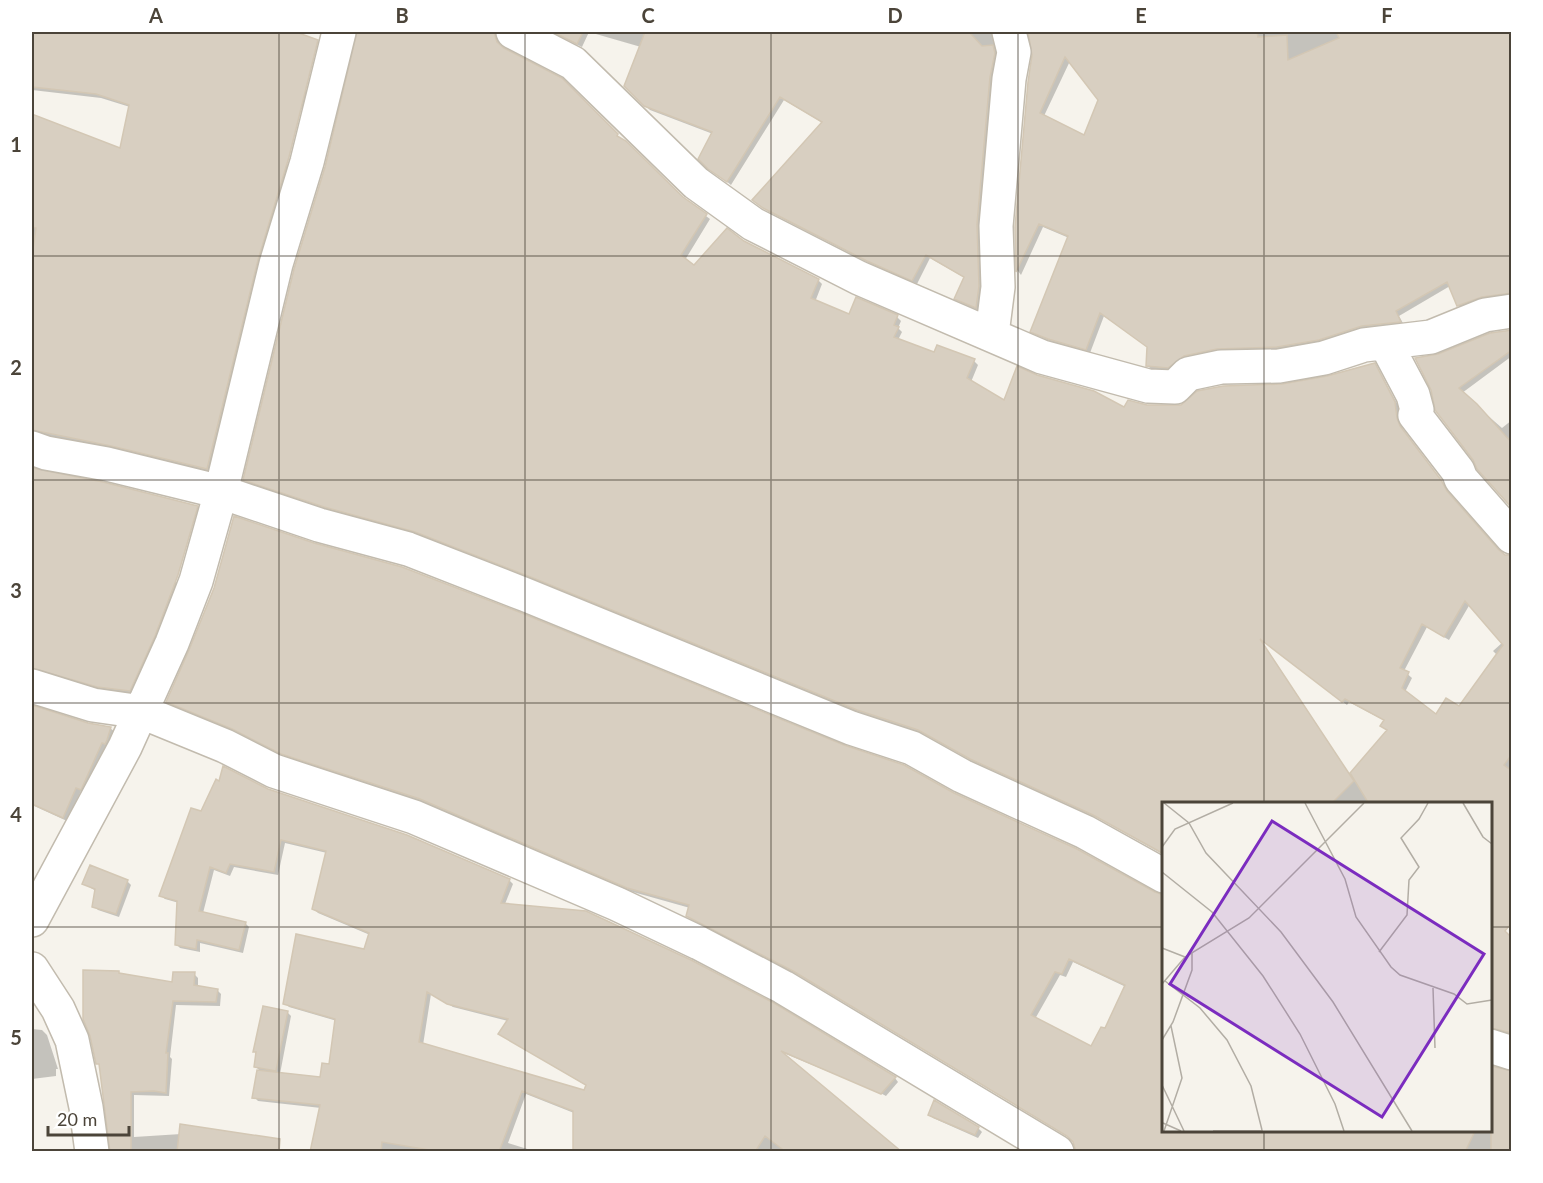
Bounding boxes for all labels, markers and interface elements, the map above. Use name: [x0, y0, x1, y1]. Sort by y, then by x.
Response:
text: A: [148, 3, 163, 27]
text: B: [395, 3, 409, 27]
text: C: [641, 3, 655, 27]
text: D: [887, 3, 903, 27]
text: E: [1135, 3, 1147, 27]
text: F: [1381, 3, 1393, 27]
text: 1: [10, 132, 22, 156]
text: 2: [10, 355, 22, 379]
text: 3: [10, 578, 22, 602]
text: 4: [10, 802, 22, 826]
inset map: [1162, 802, 1492, 1132]
text: 5: [10, 1025, 22, 1049]
scale bar: [48, 1099, 129, 1137]
text: 20 m: [57, 1108, 97, 1130]

